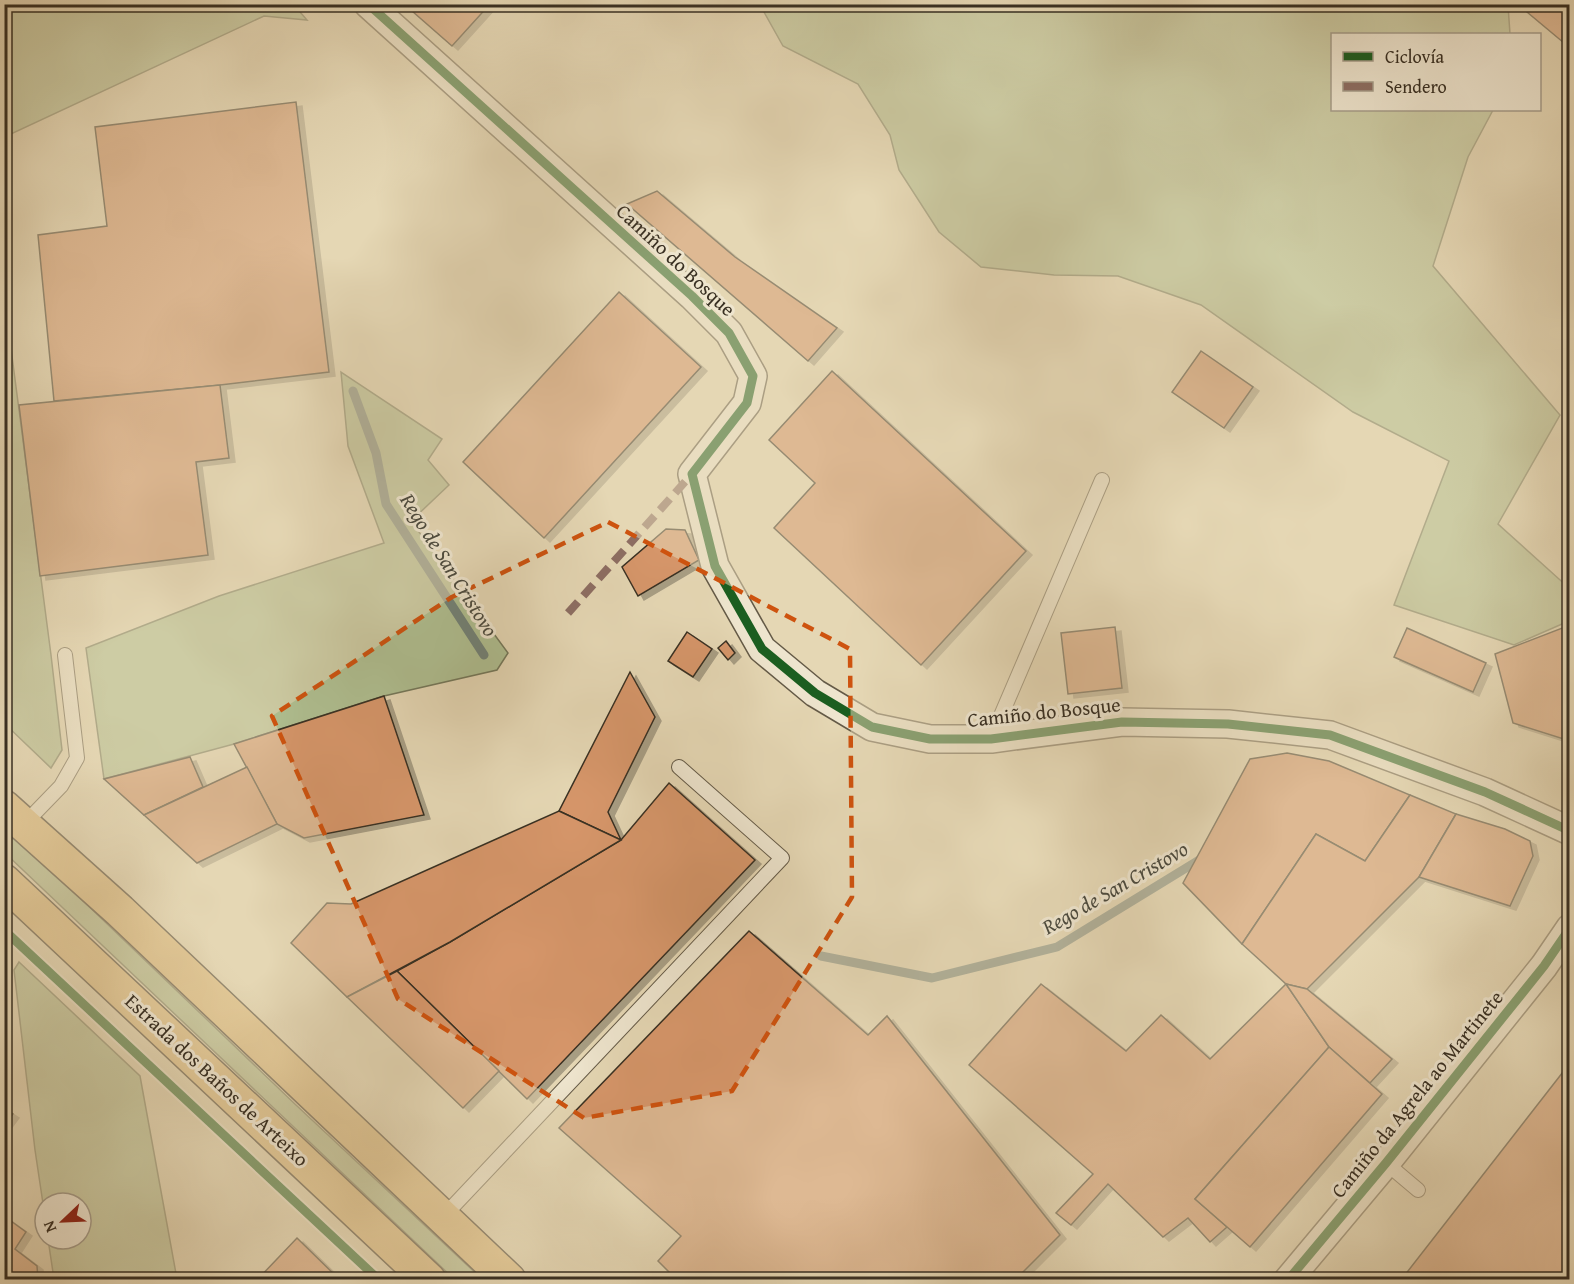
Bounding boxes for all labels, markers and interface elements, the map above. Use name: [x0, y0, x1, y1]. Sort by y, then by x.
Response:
legend: [1331, 33, 1541, 111]
text: Ciclovía: [1385, 43, 1444, 70]
text: Sendero: [1385, 73, 1447, 100]
street label: Camiño do Bosque: [610, 197, 742, 323]
water label: Rego de San Cristovo: [392, 486, 506, 642]
street label: Camiño do Bosque: [966, 689, 1122, 734]
water label: Rego de San Cristovo: [1035, 833, 1194, 942]
street label: Camiño da Agrela ao Martinete: [1324, 984, 1510, 1204]
street label: Estrada dos Baños de Arteixo: [119, 987, 316, 1173]
north arrow: [33, 1191, 93, 1251]
text: N: [36, 1217, 62, 1236]

